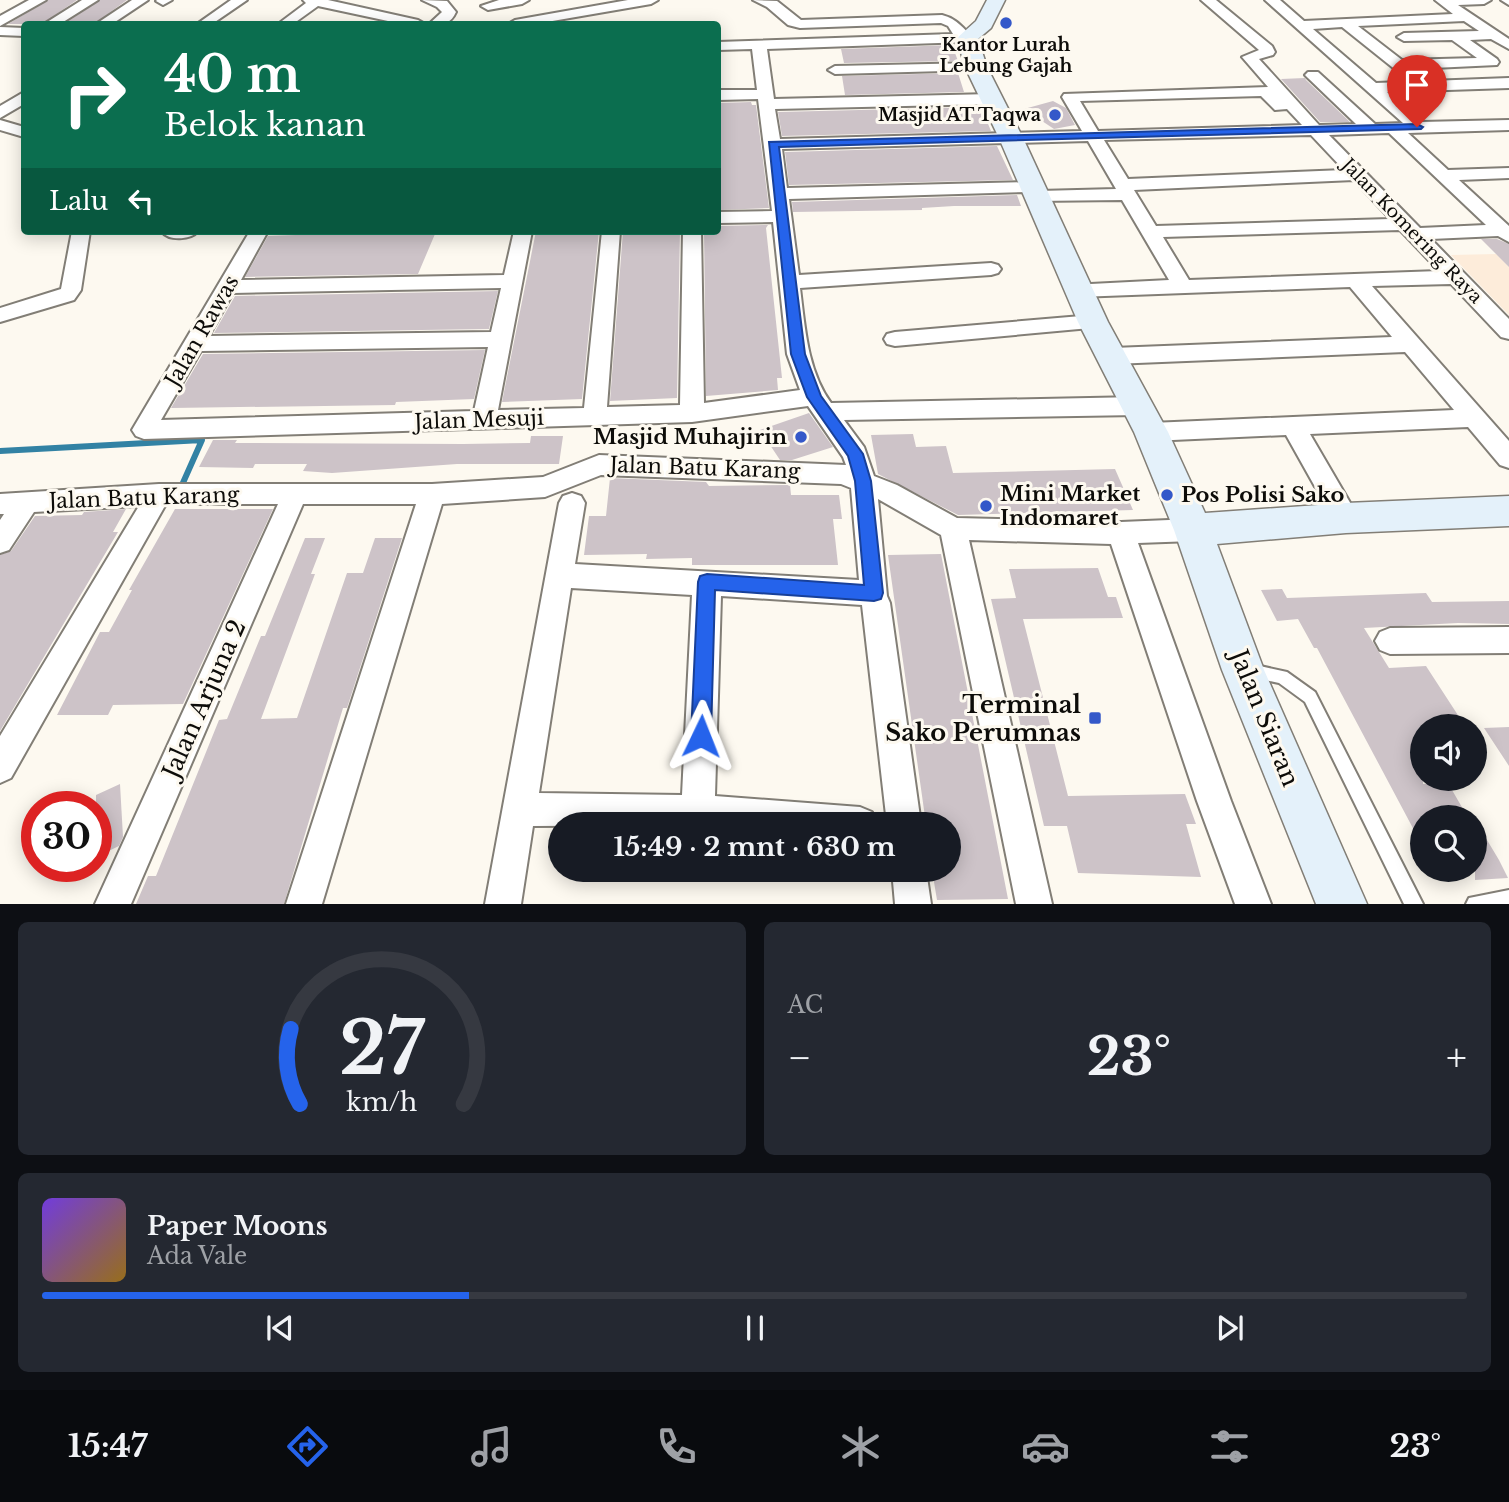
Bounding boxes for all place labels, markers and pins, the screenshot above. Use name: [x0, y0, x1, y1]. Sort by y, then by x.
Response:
marker: Kantor Lurah Lebung Gajah: [998, 15, 1014, 31]
place label: Kantor Lurah Lebung Gajah: [940, 34, 1073, 77]
pin: [1387, 55, 1447, 127]
place label: Masjid AT Taqwa: [878, 104, 1042, 126]
marker: Masjid AT Taqwa: [1047, 107, 1063, 123]
place label: Masjid Muhajirin: [593, 424, 787, 450]
marker: Masjid Muhajirin: [793, 429, 809, 445]
place label: Mini Market Indomaret: [1000, 481, 1140, 531]
place label: Pos Polisi Sako: [1181, 482, 1345, 508]
marker: Pos Polisi Sako: [1159, 487, 1175, 503]
marker: Mini Market Indomaret: [978, 498, 994, 514]
place label: Terminal Sako Perumnas: [885, 690, 1081, 747]
marker: Terminal Sako Perumnas: [1087, 710, 1103, 726]

